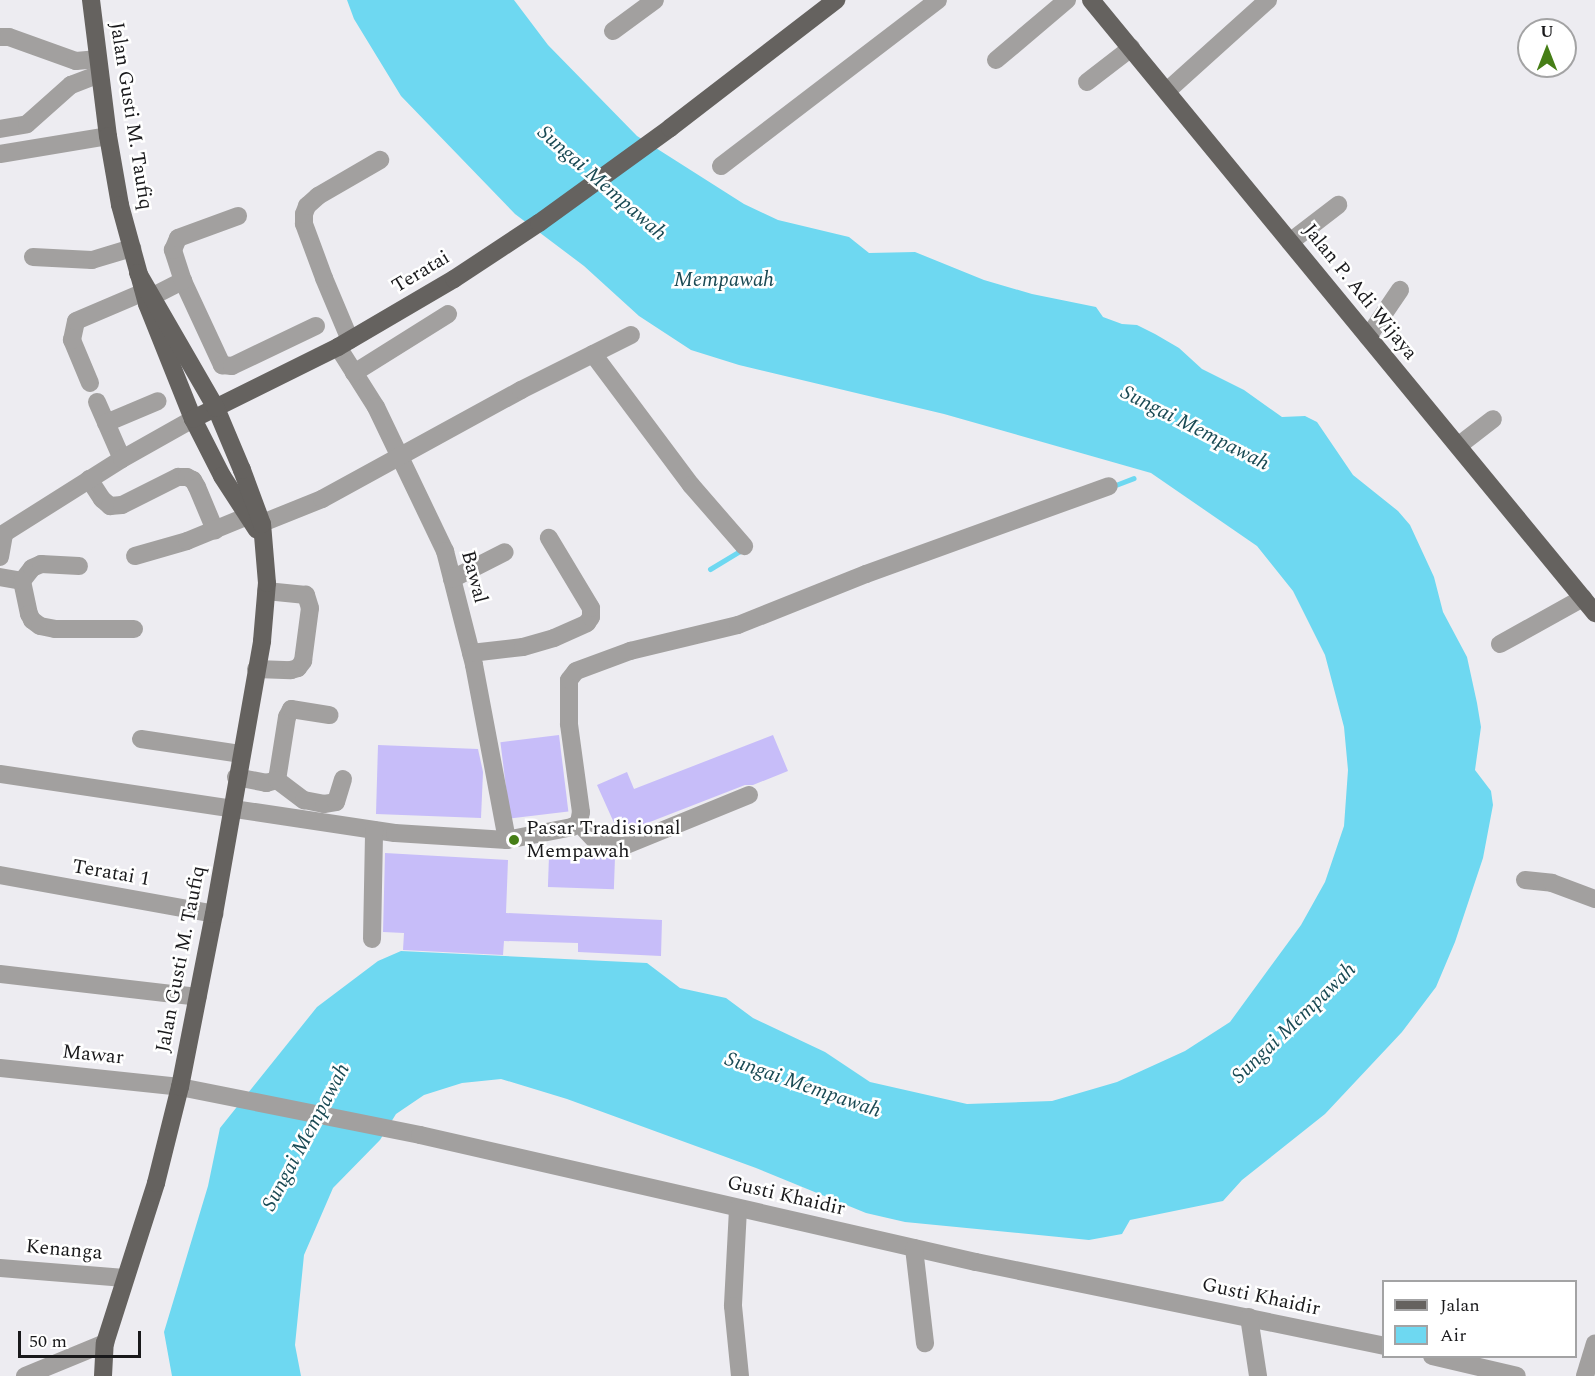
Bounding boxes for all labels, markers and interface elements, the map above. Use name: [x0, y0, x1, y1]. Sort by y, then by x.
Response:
north arrow: [1517, 18, 1577, 78]
street label: Jalan Gusti M. Taufiq: [104, 20, 158, 212]
text: U: [1540, 20, 1554, 44]
water label: Sungai Mempawah: [532, 120, 672, 246]
street label: Jalan P. Adi Wijaya: [1298, 219, 1422, 365]
street label: Teratai: [388, 245, 454, 299]
water label: Mempawah: [674, 267, 774, 293]
water label: Sungai Mempawah: [1117, 380, 1273, 476]
street label: Bawal: [455, 548, 493, 606]
place label: Pasar Tradisional Mempawah: [526, 816, 681, 863]
marker: Pasar Tradisional Mempawah: [507, 833, 521, 847]
street label: Teratai 1: [70, 854, 152, 892]
street label: Jalan Gusti M. Taufiq: [151, 864, 211, 1054]
water label: Sungai Mempawah: [1227, 957, 1361, 1089]
street label: Mawar: [61, 1040, 125, 1070]
water label: Sungai Mempawah: [722, 1047, 884, 1123]
water label: Sungai Mempawah: [257, 1059, 355, 1215]
street label: Gusti Khaidir: [725, 1171, 847, 1221]
street label: Kenanga: [25, 1235, 103, 1265]
street label: Gusti Khaidir: [1200, 1273, 1322, 1321]
legend: [1382, 1280, 1577, 1358]
text: Jalan: [1440, 1292, 1480, 1319]
scale bar: [21, 1319, 144, 1357]
text: Air: [1440, 1322, 1466, 1349]
text: 50 m: [29, 1328, 67, 1355]

